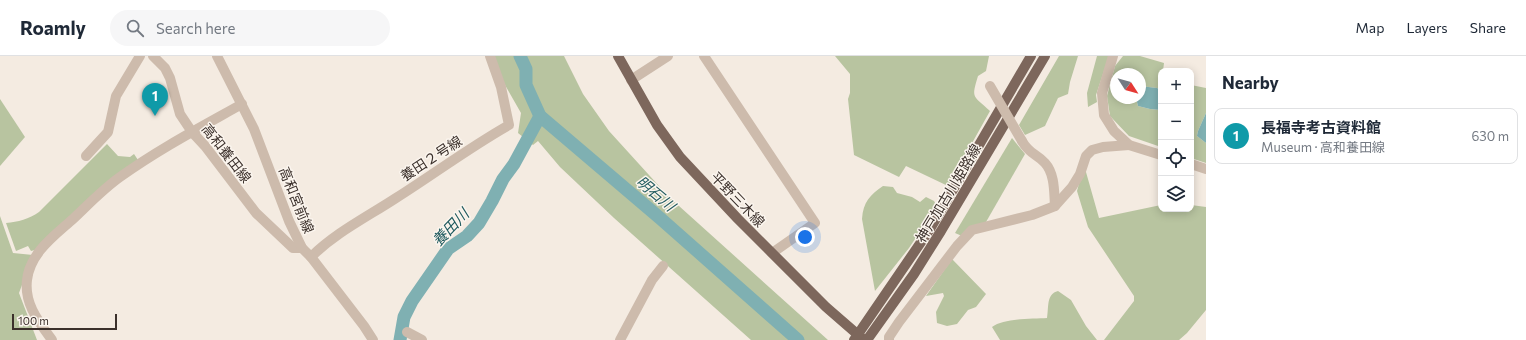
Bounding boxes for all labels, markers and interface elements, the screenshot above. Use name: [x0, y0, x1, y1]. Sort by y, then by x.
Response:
search box: [110, 10, 390, 46]
text: Roamly: [20, 16, 86, 39]
icon: search: [124, 17, 146, 39]
text: Search here: [156, 19, 235, 37]
text: Map: [1356, 19, 1384, 36]
text: Layers: [1406, 19, 1448, 36]
text: Share: [1470, 19, 1506, 36]
north arrow: [1110, 68, 1146, 104]
map controls: [1158, 68, 1194, 212]
button: +: [1158, 68, 1194, 104]
text: Nearby: [1222, 72, 1279, 93]
pin: 1: [142, 83, 168, 116]
button: −: [1158, 104, 1194, 140]
text: 長福寺考古資料館: [1261, 118, 1381, 136]
street label: 高和養田線: [199, 120, 255, 186]
text: 1: [1233, 128, 1239, 144]
text: 630 m: [1471, 128, 1509, 144]
street label: 養田２号線: [397, 132, 465, 184]
text: Museum · 高和養田線: [1261, 139, 1385, 155]
button: locate: [1158, 140, 1194, 176]
street label: 神戸加古川姫路線: [912, 141, 984, 245]
street label: 高和宮前線: [276, 164, 318, 236]
street label: 平野三木線: [708, 168, 768, 230]
water label: 明石川: [633, 172, 681, 216]
button: layers: [1158, 176, 1194, 212]
water label: 養田川: [428, 203, 473, 249]
your location: [795, 227, 815, 247]
scale bar: [12, 312, 117, 331]
text: 100 m: [18, 314, 49, 327]

